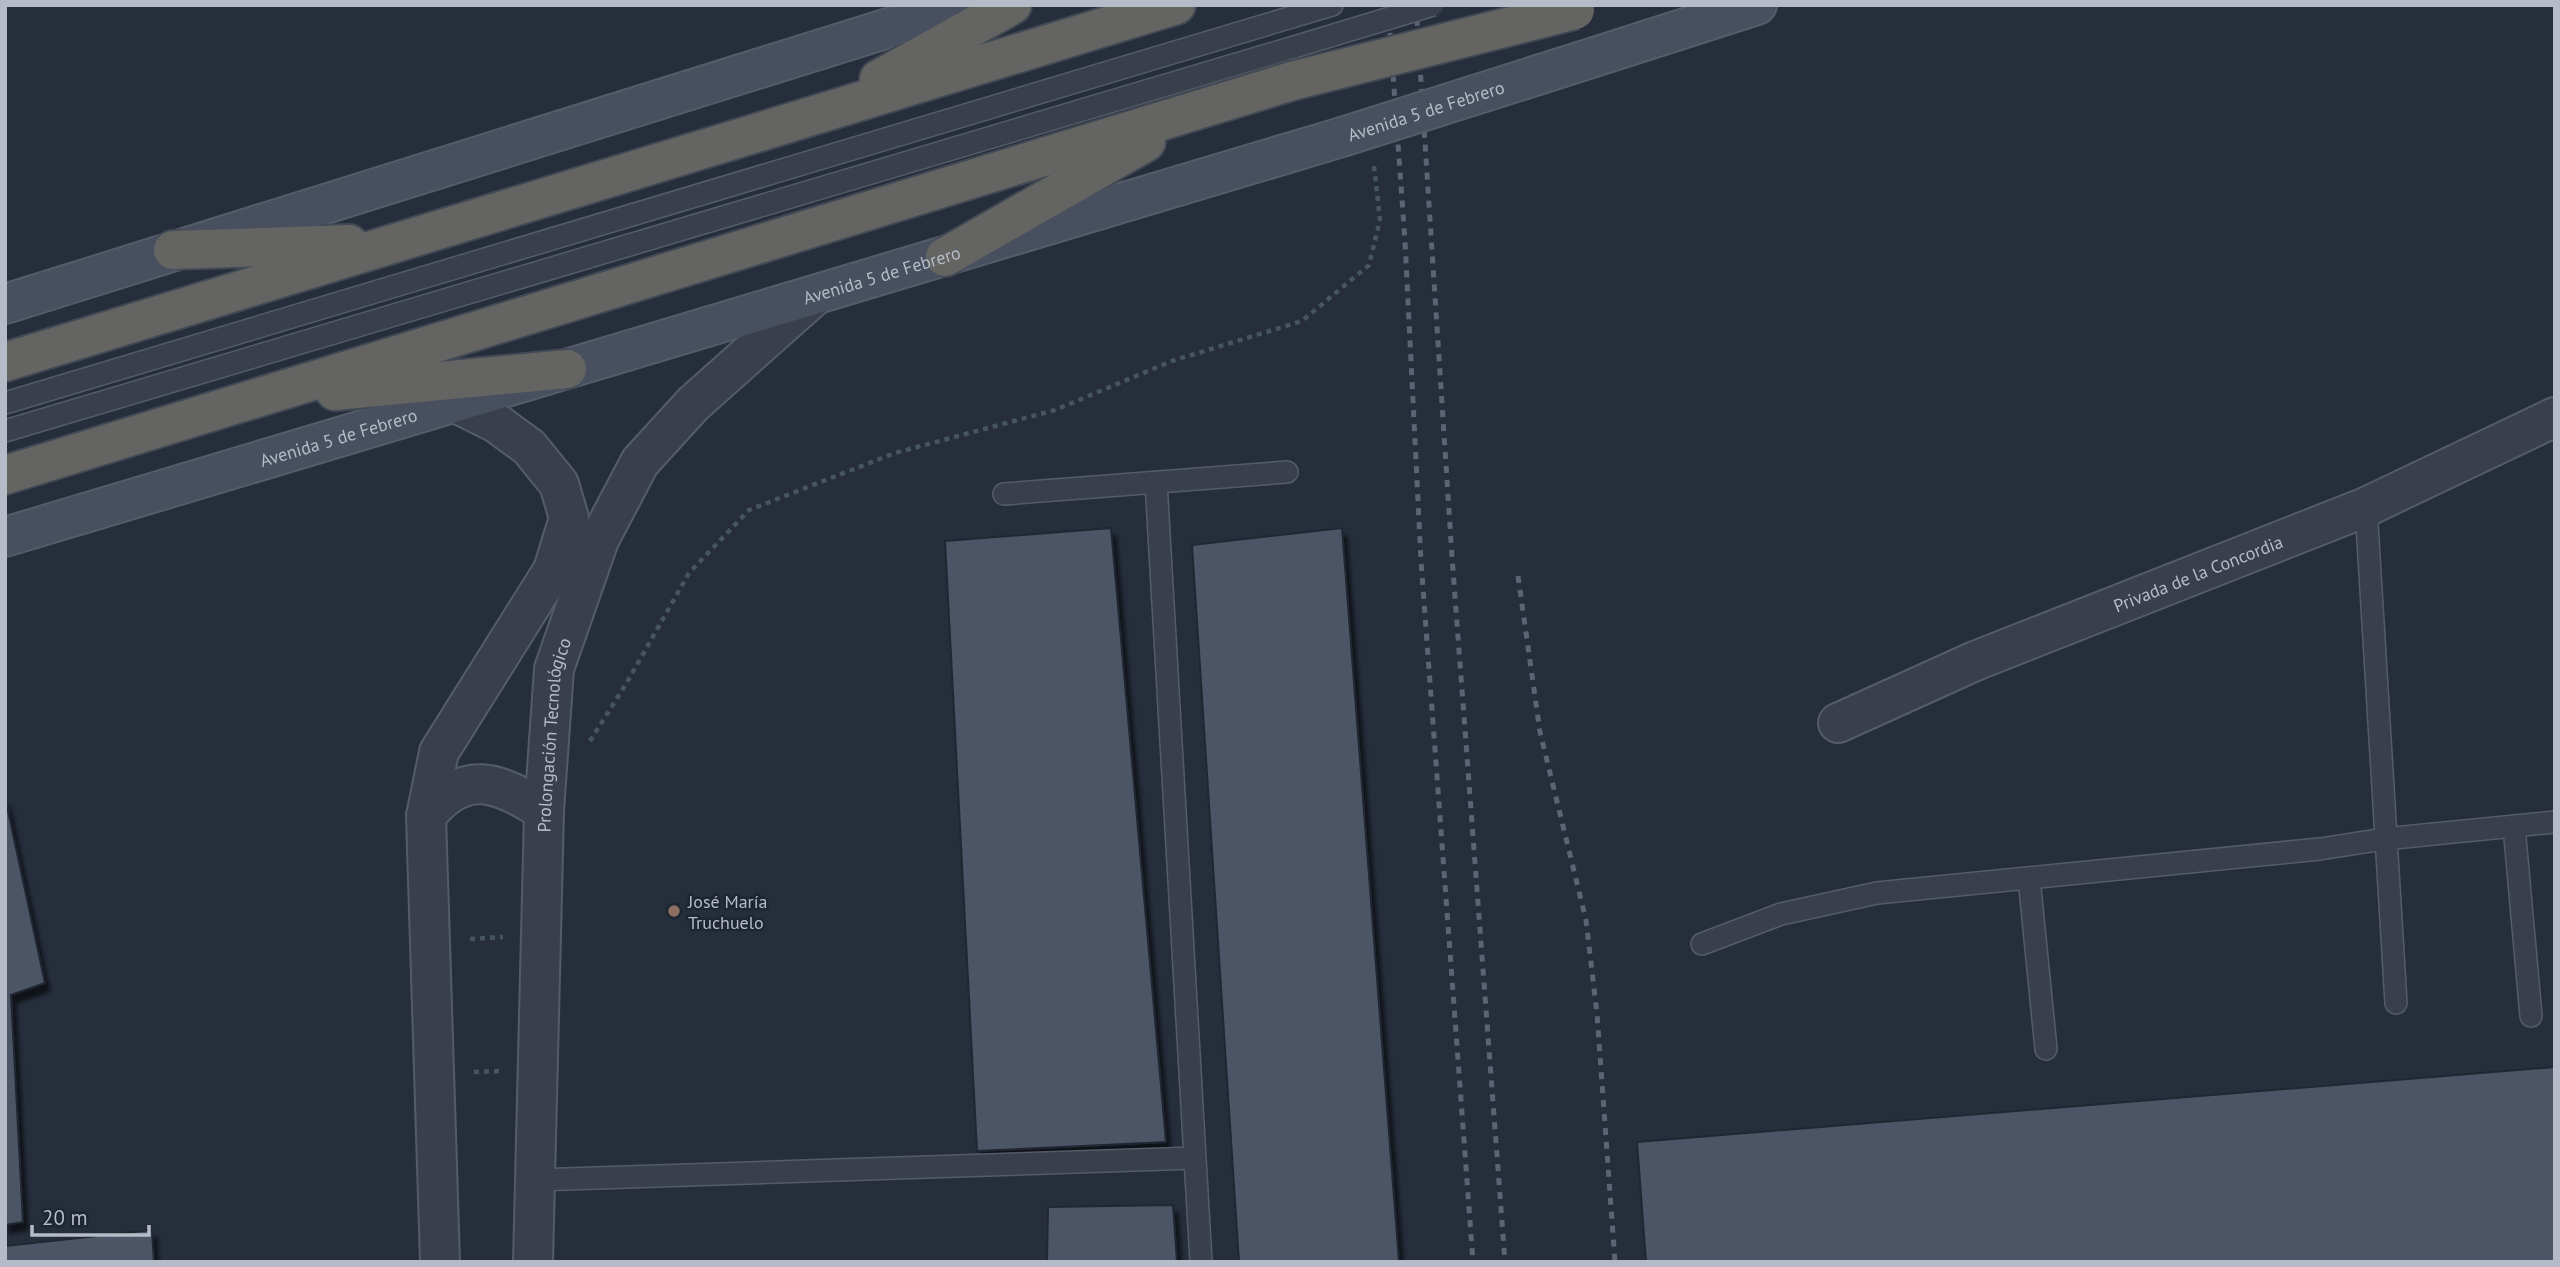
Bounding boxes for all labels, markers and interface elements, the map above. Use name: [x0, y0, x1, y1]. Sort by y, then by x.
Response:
street label: Avenida 5 de Febrero: [1345, 75, 1507, 146]
street label: Avenida 5 de Febrero: [800, 240, 963, 309]
street label: Avenida 5 de Febrero: [257, 403, 420, 472]
street label: Privada de la Concordia: [2110, 529, 2286, 617]
street label: Prolongación Tecnológico: [532, 634, 576, 833]
place label: José María Truchuelo: [687, 890, 767, 934]
marker: José María Truchuelo: [666, 903, 682, 919]
scale bar: [32, 1194, 149, 1238]
text: 20 m: [42, 1204, 88, 1231]

